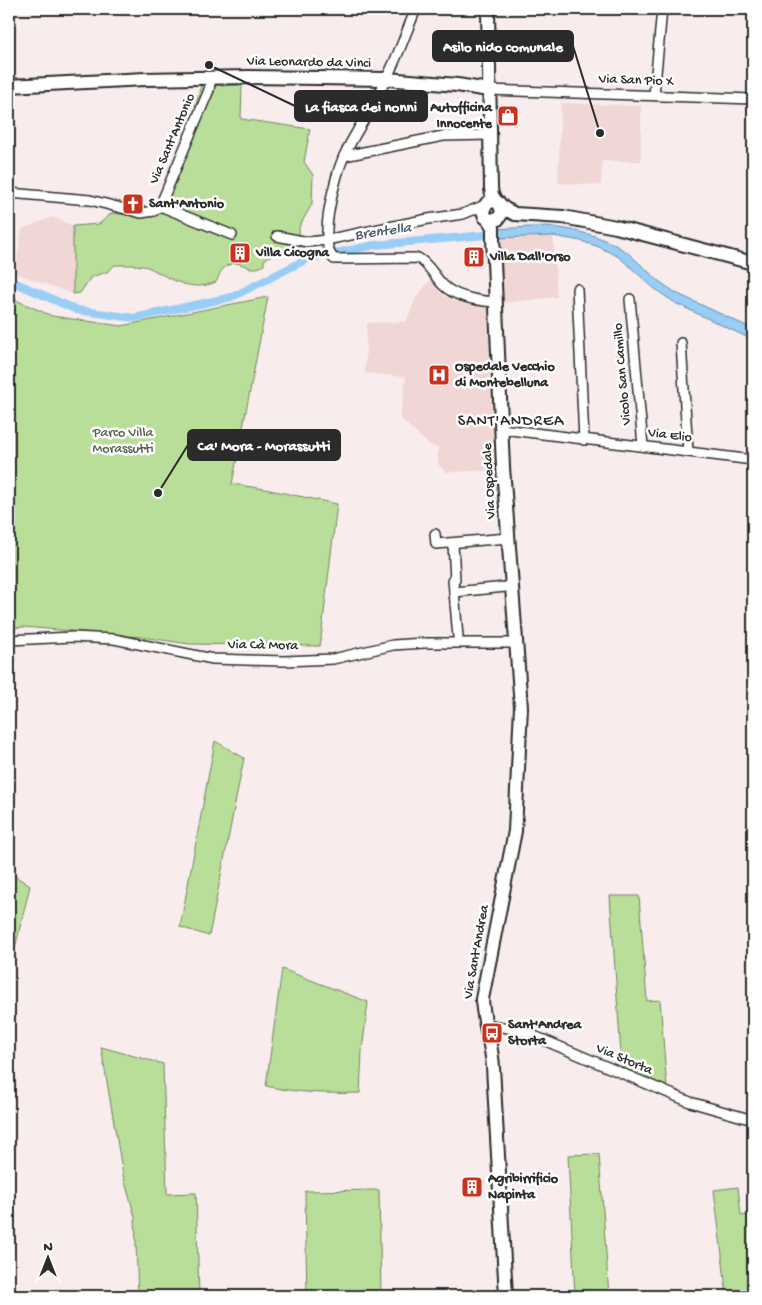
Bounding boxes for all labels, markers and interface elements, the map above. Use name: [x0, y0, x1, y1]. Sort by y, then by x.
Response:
callout: Asilo nido comunale: [433, 31, 573, 61]
text: Asilo nido comunale: [442, 39, 564, 57]
street label: Via Leonardo da Vinci: [246, 53, 371, 73]
street label: Via San Pio X: [597, 71, 674, 91]
street label: Via Sant'Antonio: [146, 91, 200, 188]
callout: La fiasca dei nonni: [295, 91, 427, 121]
text: La fiasca dei nonni: [305, 99, 417, 117]
place label: Autofficina Innocente: [429, 100, 493, 133]
shop icon: Autofficina Innocente: [496, 104, 520, 128]
church icon: Sant'Antonio: [121, 192, 145, 216]
place label: Sant'Antonio: [149, 196, 225, 213]
water label: Brentella: [354, 219, 414, 245]
building icon: Villa Cicogna: [228, 241, 252, 265]
place label: Villa Cicogna: [255, 245, 330, 262]
building icon: Villa Dall'Orso: [462, 245, 486, 269]
place label: Villa Dall'Orso: [489, 249, 571, 266]
street label: Vicolo San Camillo: [610, 322, 636, 427]
place label: Ospedale Vecchio di Montebelluna: [455, 359, 555, 392]
hospital icon: Ospedale Vecchio di Montebelluna: [427, 363, 451, 387]
district label: SANT'ANDREA: [458, 413, 565, 432]
park label: Parco Villa Morassutti: [92, 425, 154, 458]
street label: Via Elio: [646, 425, 693, 447]
callout: Ca' Mora - Morassutti: [188, 430, 340, 460]
text: Ca' Mora - Morassutti: [197, 438, 330, 456]
street label: Via Ospedale: [479, 442, 501, 520]
street label: Via Cà Mora: [227, 637, 300, 655]
street label: Via Sant'Andrea: [460, 902, 494, 1001]
place label: Sant'Andrea Storta: [508, 1017, 582, 1050]
bus stop icon: Sant'Andrea Storta: [480, 1021, 504, 1045]
street label: Via Storta: [592, 1040, 656, 1080]
place label: Agribirrificio Napinta: [487, 1171, 559, 1204]
building icon: Agribirrificio Napinta: [460, 1175, 484, 1199]
north arrow: [22, 1232, 72, 1282]
text: N: [43, 1239, 53, 1256]

